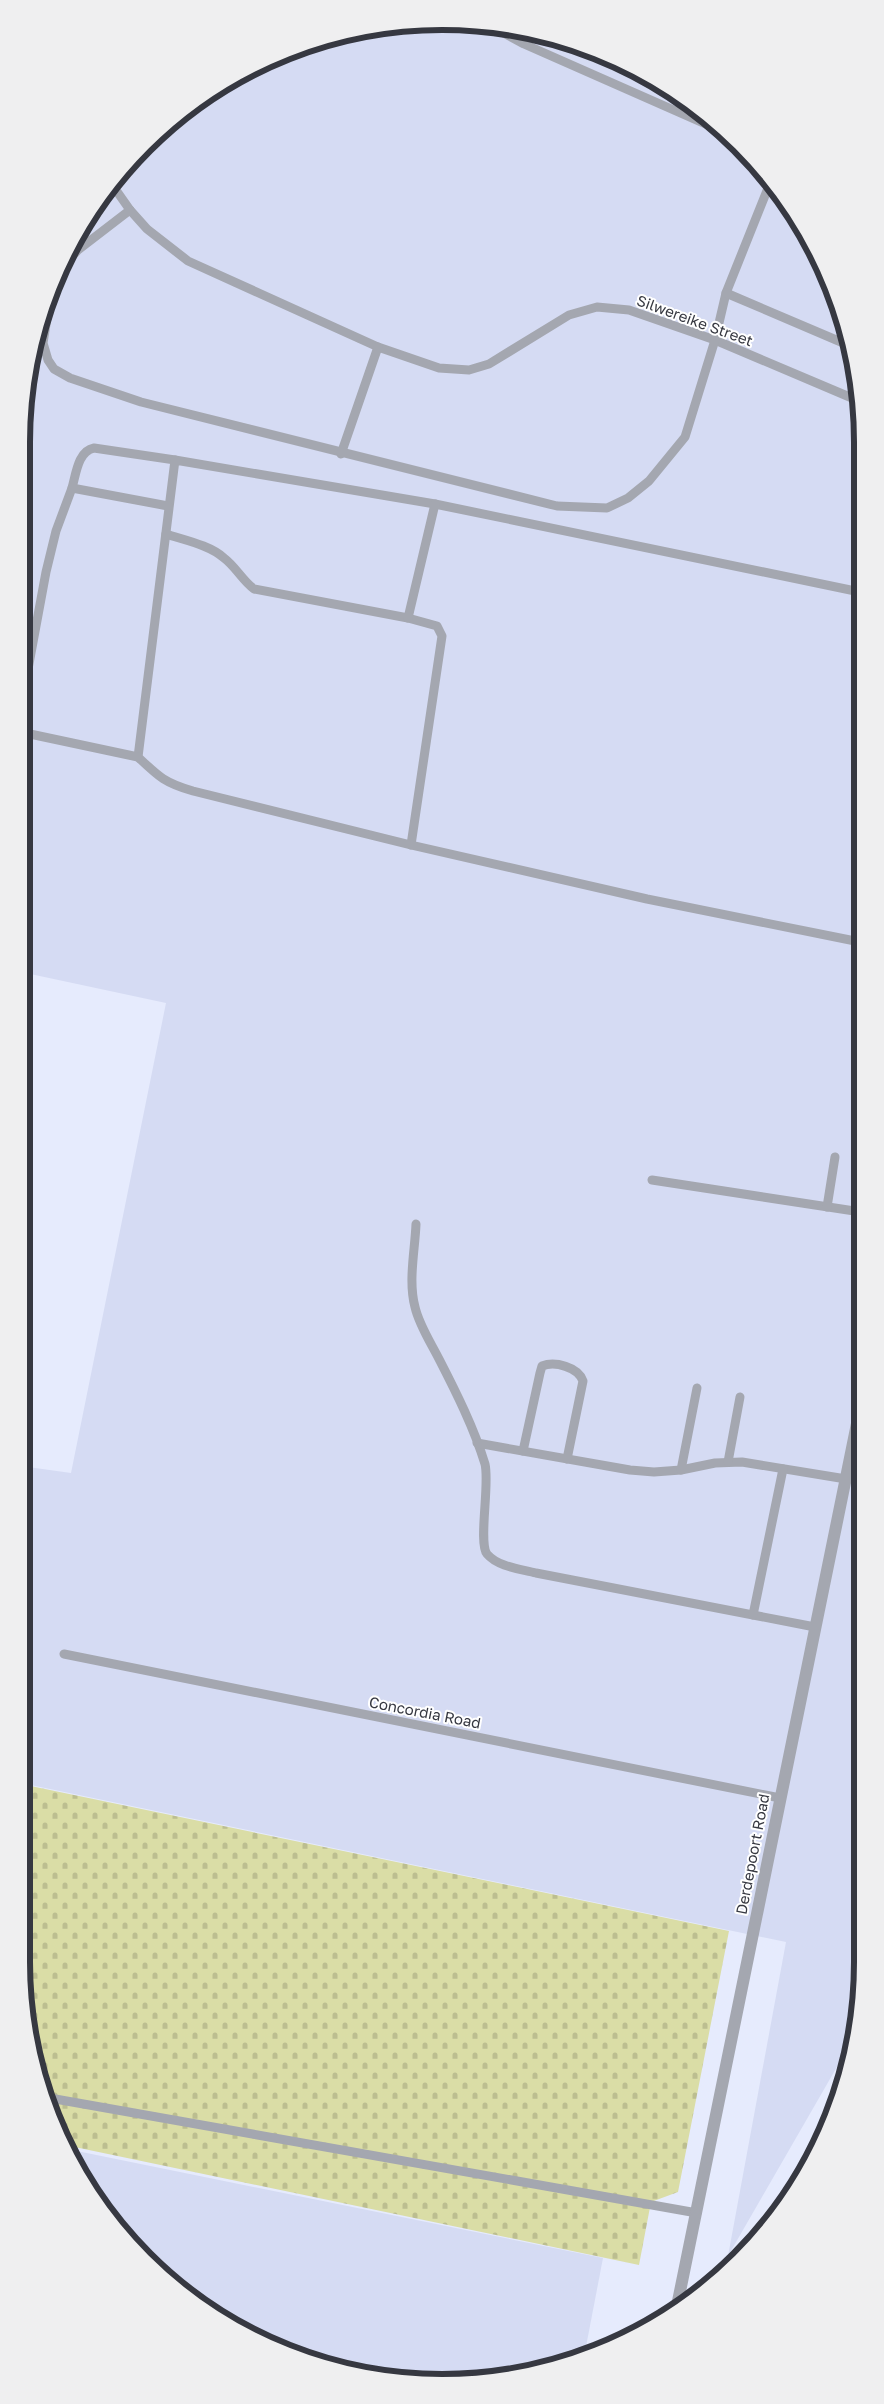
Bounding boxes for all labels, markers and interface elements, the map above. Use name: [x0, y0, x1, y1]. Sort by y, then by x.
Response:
street label: Silwereike Street: [634, 291, 756, 349]
street label: Concordia Road: [368, 1692, 482, 1732]
street label: Derdepoort Road: [731, 1792, 773, 1916]

